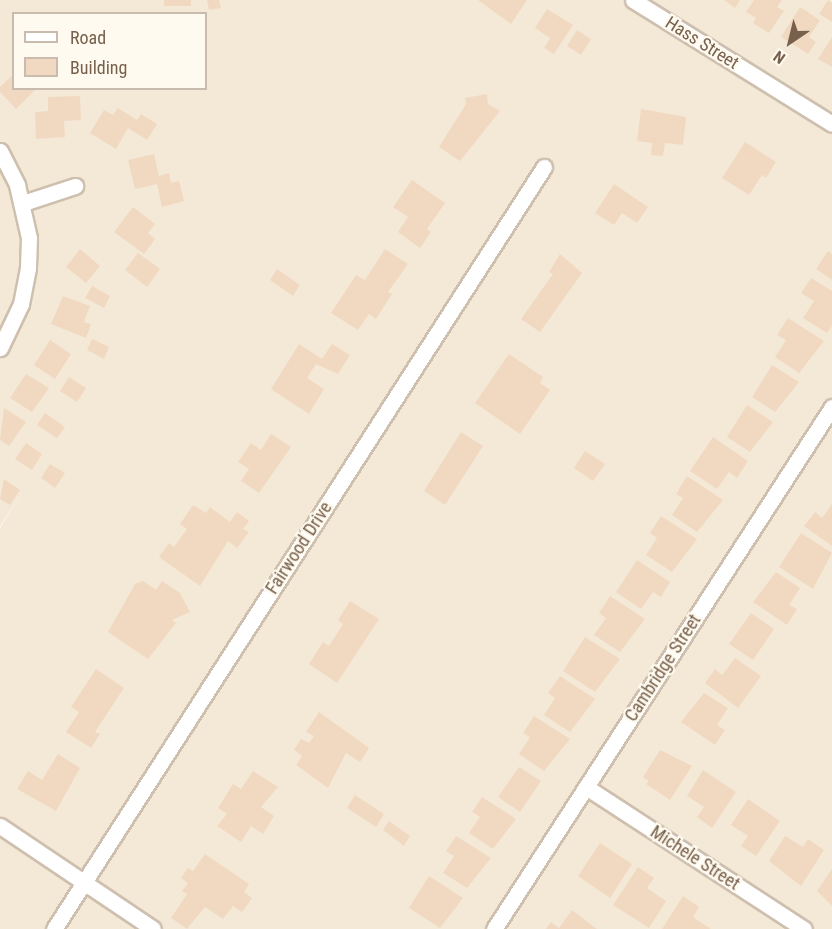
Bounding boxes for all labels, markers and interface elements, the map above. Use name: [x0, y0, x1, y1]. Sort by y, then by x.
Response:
legend: [12, 12, 207, 90]
street label: Hass Street: [661, 12, 743, 74]
north arrow: [760, 12, 820, 72]
text: Road: [70, 27, 106, 48]
text: N: [770, 47, 789, 68]
text: Building: [70, 57, 127, 78]
street label: Fairwood Drive: [261, 498, 337, 598]
street label: Cambridge Street: [620, 610, 706, 726]
street label: Michele Street: [646, 821, 744, 895]

